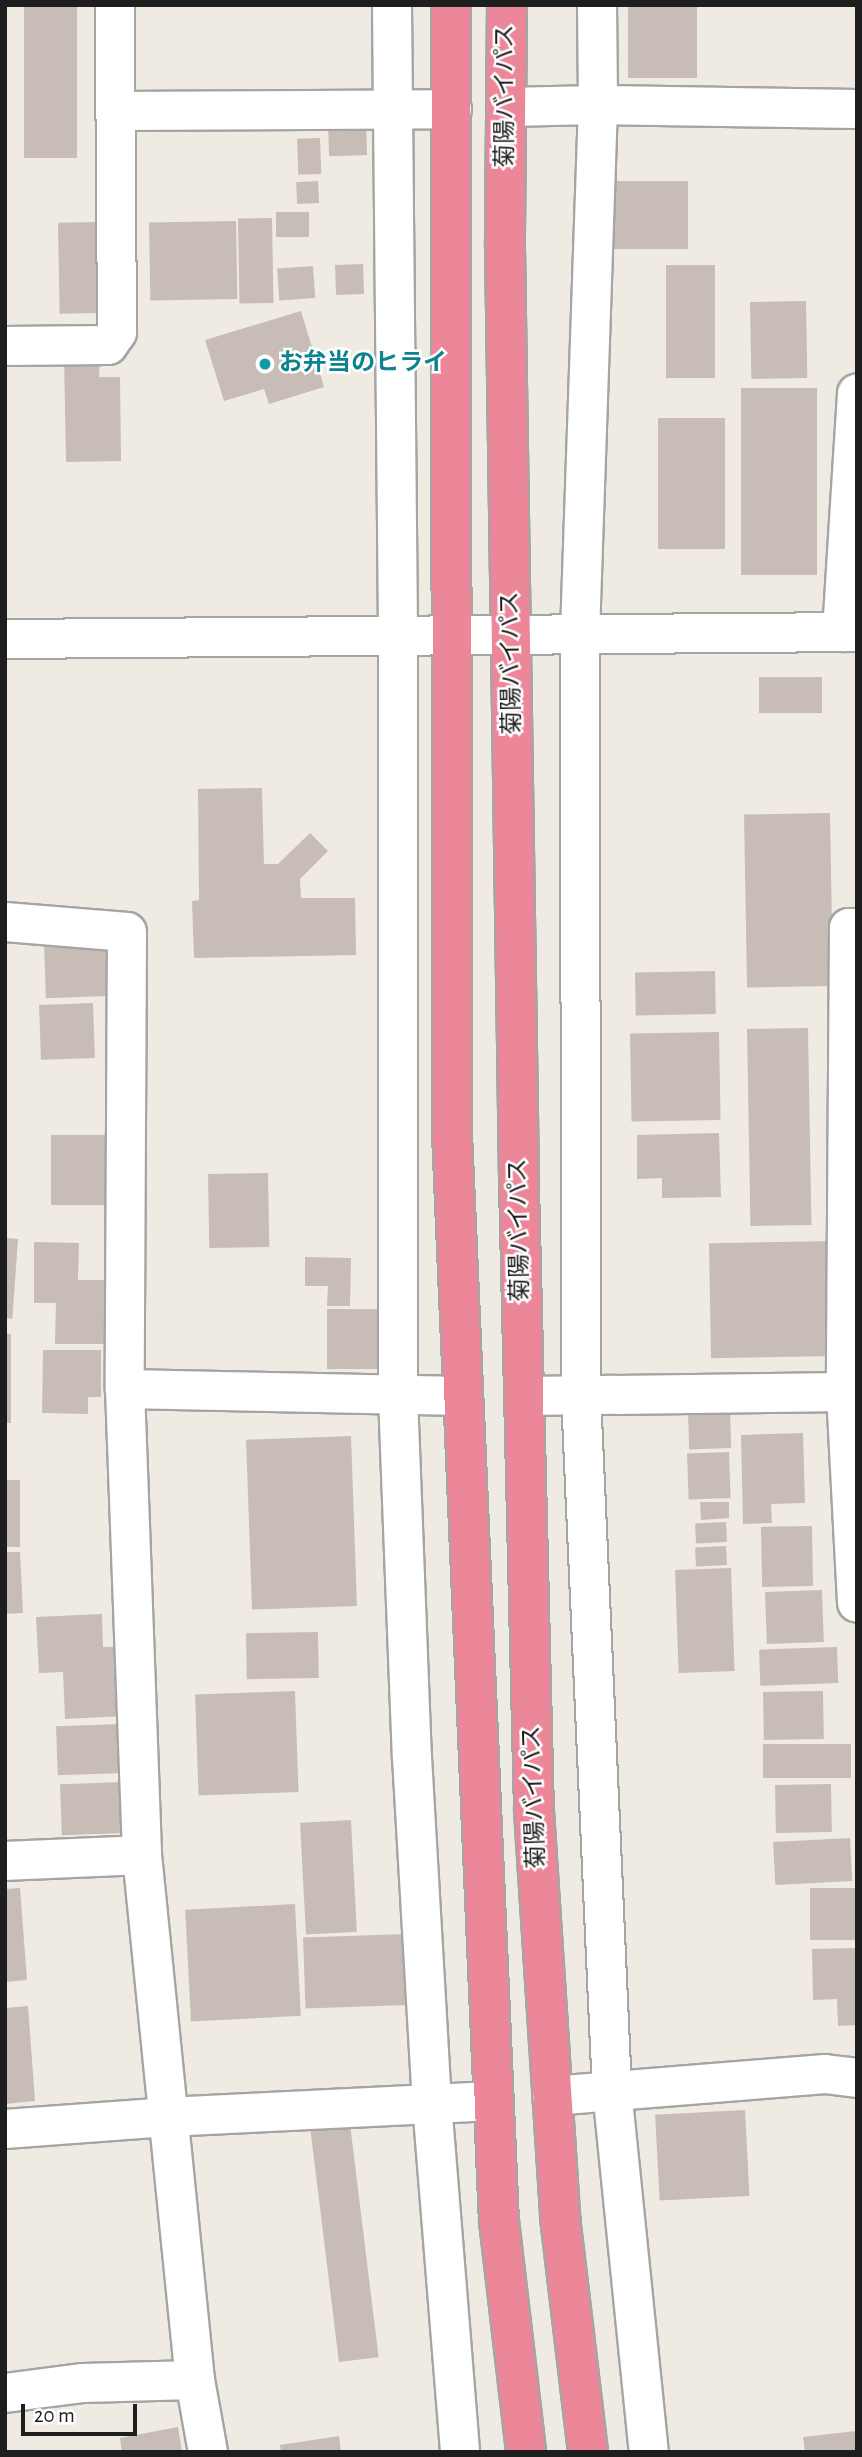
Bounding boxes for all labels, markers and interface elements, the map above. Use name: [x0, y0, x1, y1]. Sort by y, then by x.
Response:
street label: 菊陽バイパス: [492, 24, 520, 168]
place label: お弁当のヒライ: [279, 350, 447, 378]
marker: お弁当のヒライ: [257, 356, 273, 372]
street label: 菊陽バイパス: [496, 591, 528, 735]
street label: 菊陽バイパス: [504, 1158, 536, 1302]
street label: 菊陽バイパス: [518, 1725, 552, 1869]
scale bar: [24, 2390, 140, 2434]
text: 20 m: [34, 2405, 75, 2426]

